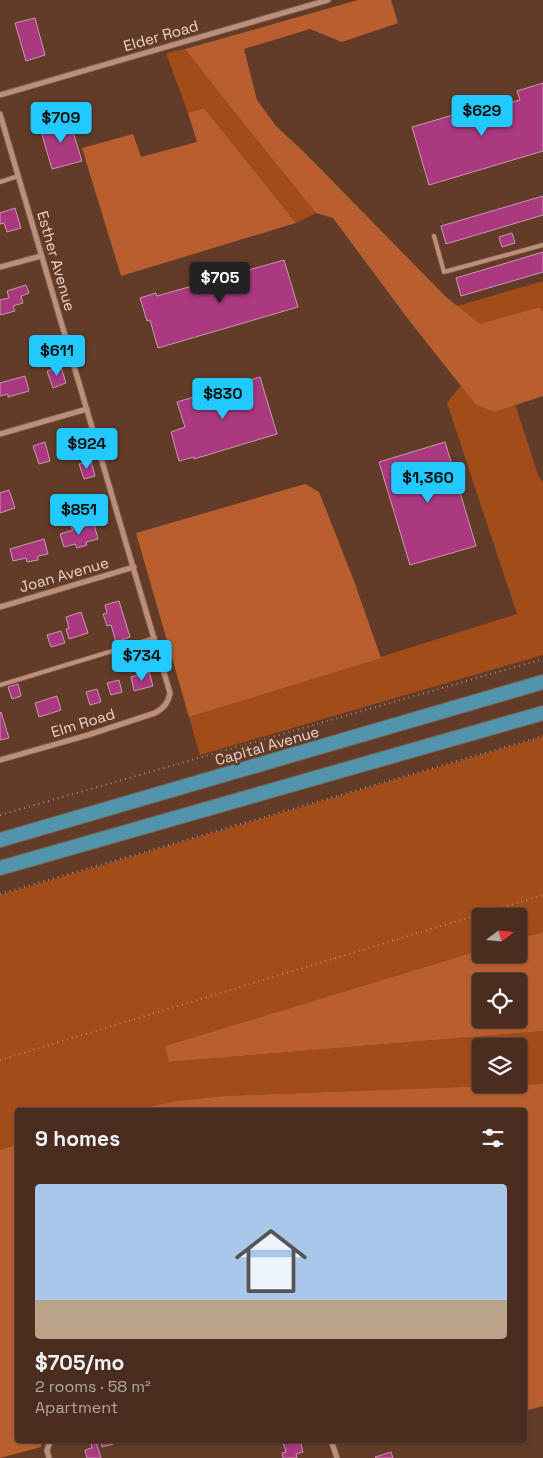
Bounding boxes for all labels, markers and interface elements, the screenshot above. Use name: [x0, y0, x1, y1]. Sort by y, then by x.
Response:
street label: Elder Road: [121, 16, 200, 55]
pin: $629: [452, 94, 512, 137]
text: $629: [463, 100, 501, 121]
pin: $709: [31, 102, 91, 144]
text: $709: [42, 107, 80, 128]
street label: Esther Avenue: [33, 209, 80, 313]
pin: $705: [190, 262, 250, 304]
text: $705: [201, 267, 239, 288]
pin: $611: [27, 334, 87, 377]
text: $611: [40, 340, 74, 361]
pin: $830: [193, 378, 253, 420]
text: $830: [203, 383, 243, 404]
pin: $924: [57, 428, 117, 470]
text: $924: [67, 433, 107, 454]
pin: $1,360: [387, 462, 469, 504]
text: $1,360: [402, 467, 454, 488]
pin: $851: [49, 494, 109, 536]
text: $851: [61, 499, 97, 520]
street label: Joan Avenue: [17, 553, 111, 596]
pin: $734: [112, 640, 172, 682]
text: $734: [123, 645, 161, 666]
street label: Elm Road: [49, 704, 117, 741]
street label: Capital Avenue: [213, 722, 321, 769]
north arrow: [472, 908, 528, 962]
map controls: [472, 908, 527, 1093]
button: locate: [472, 973, 527, 1028]
button: layers: [472, 1038, 527, 1093]
icon: filters: [479, 1124, 507, 1152]
text: 9 homes: [35, 1125, 120, 1152]
icon: home: [226, 1216, 316, 1306]
text: $705/mo: [35, 1349, 124, 1376]
text: 2 rooms · 58 m²: [35, 1376, 151, 1397]
text: Apartment: [35, 1397, 118, 1418]

